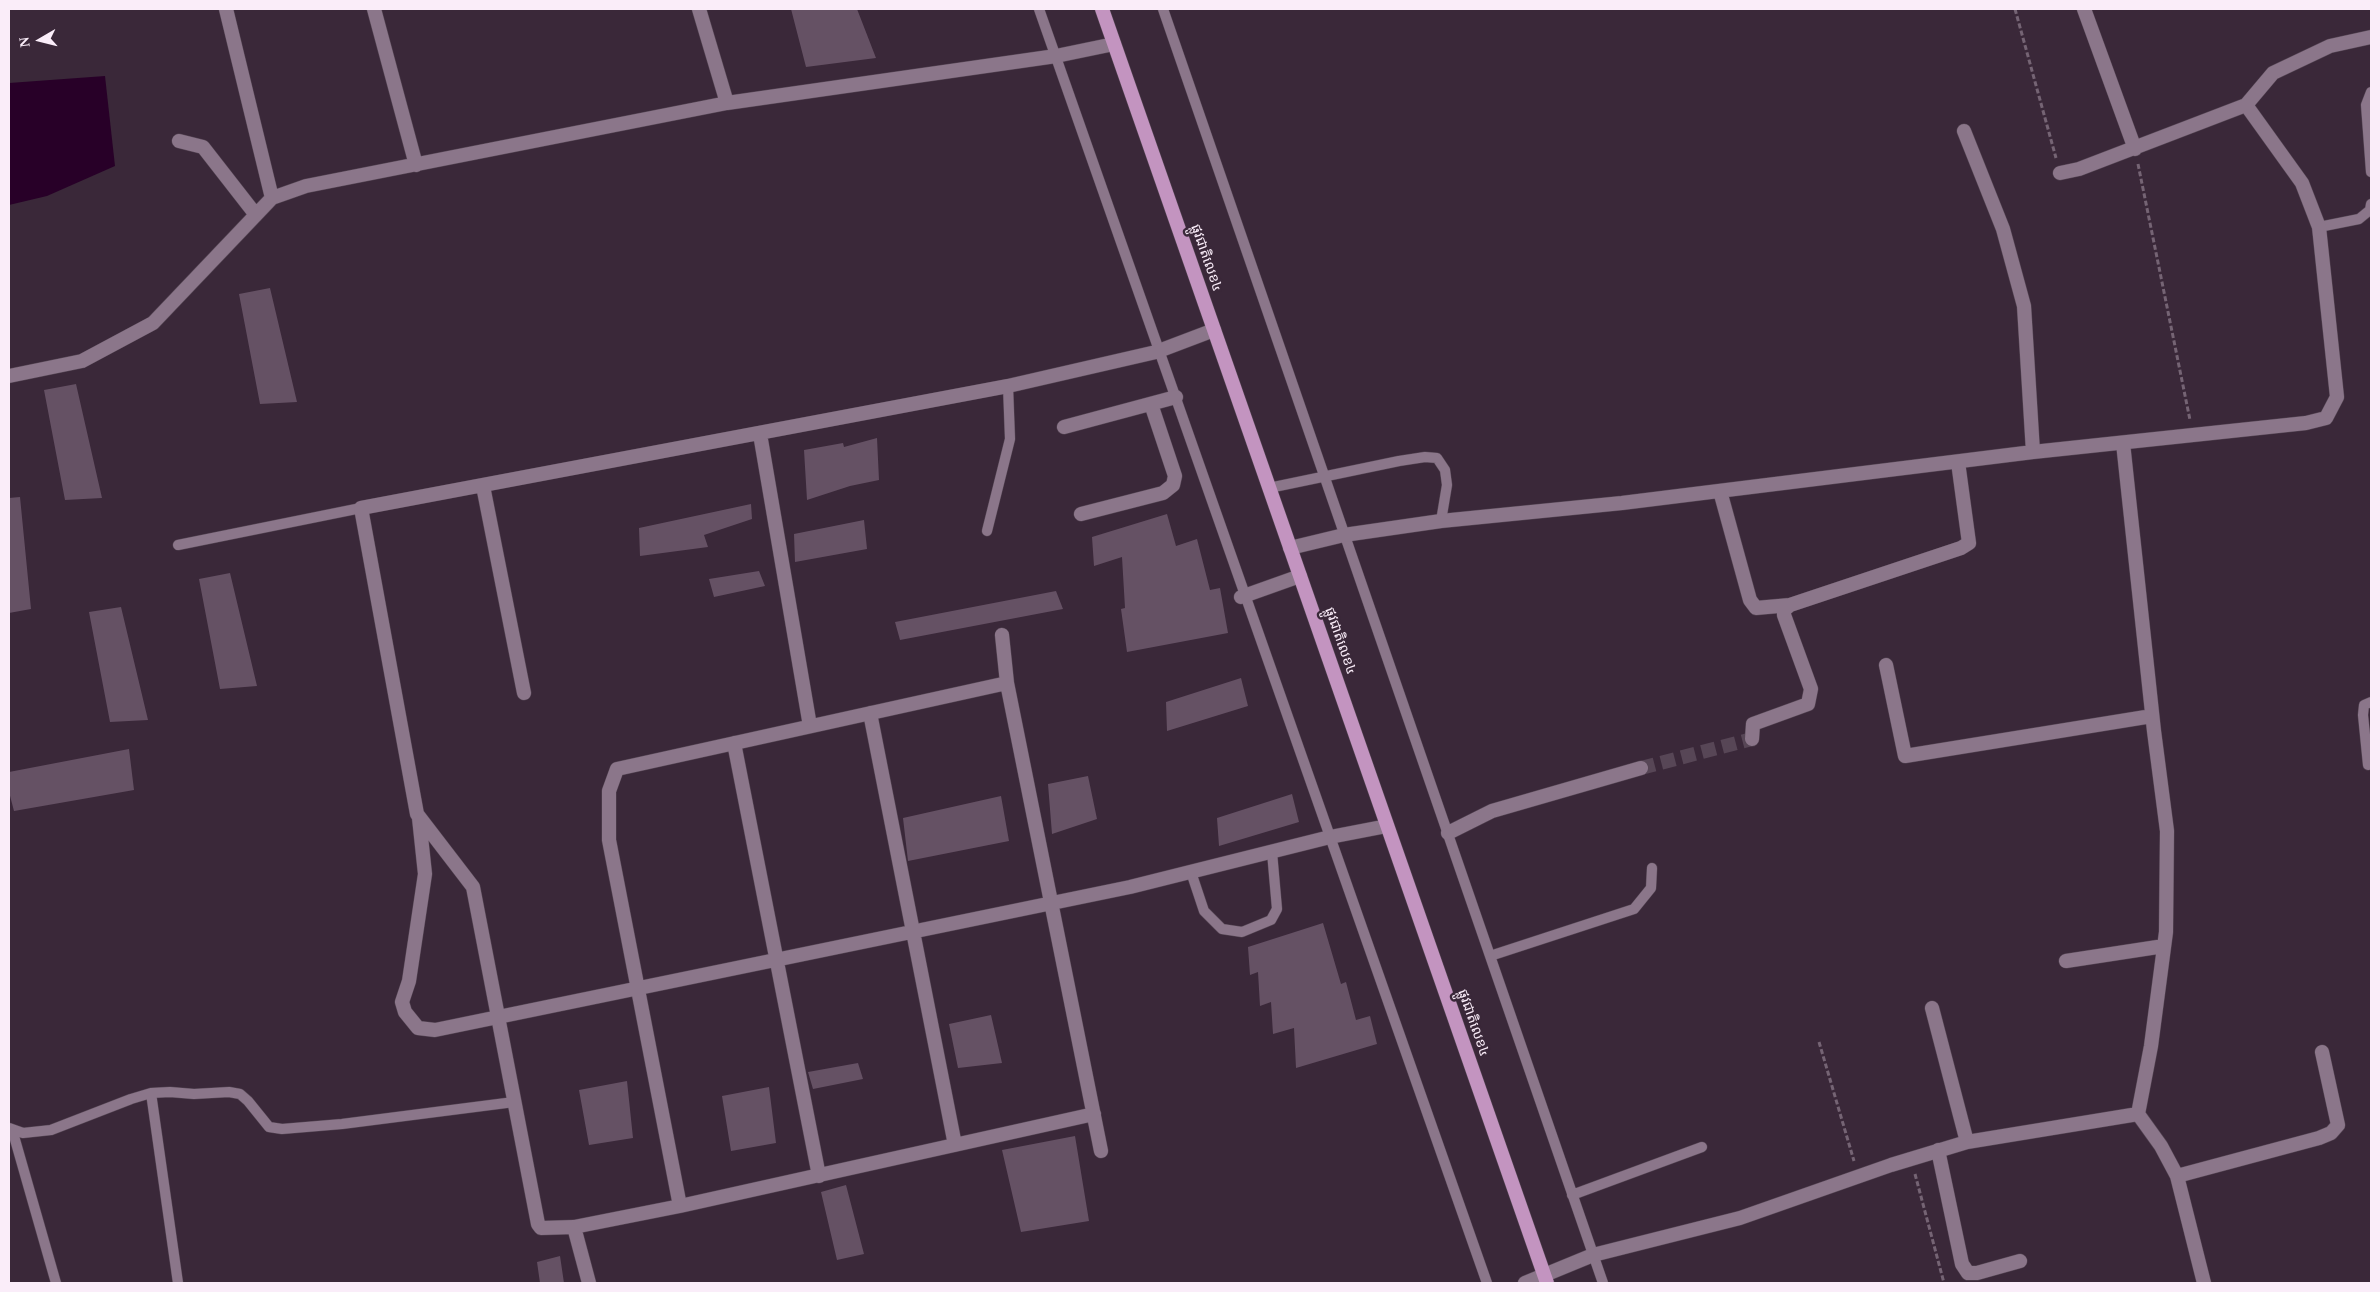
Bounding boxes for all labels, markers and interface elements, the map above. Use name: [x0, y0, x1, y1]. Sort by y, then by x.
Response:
north arrow: [15, 15, 65, 65]
text: N: [17, 36, 33, 48]
street label: ផ្លូវជាតិលេខ៤: [1187, 222, 1225, 294]
street label: ផ្លូវជាតិលេខ៤: [1321, 605, 1359, 677]
street label: ផ្លូវជាតិលេខ៤: [1454, 987, 1492, 1059]

